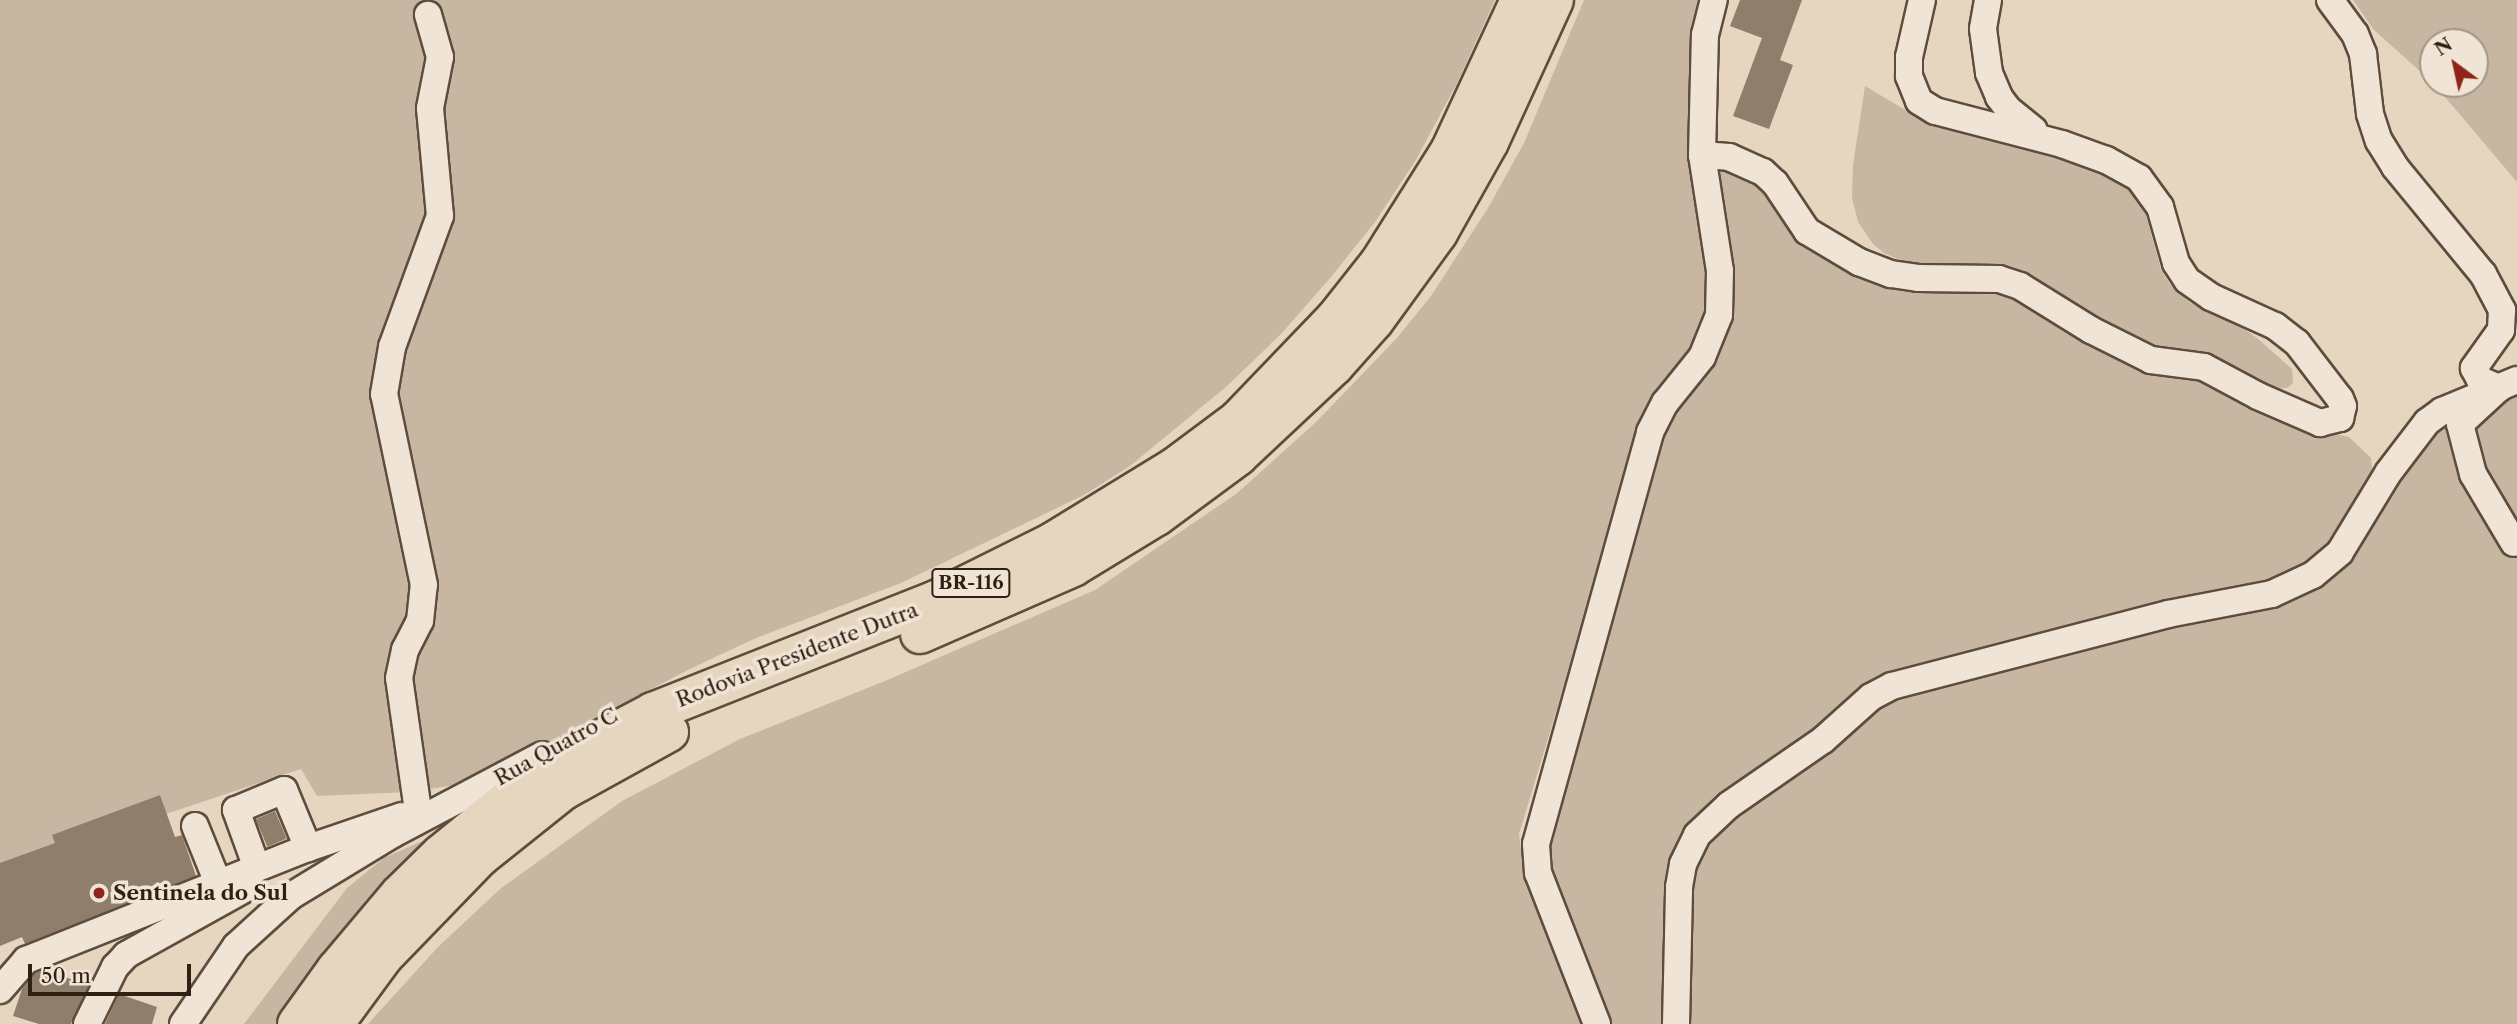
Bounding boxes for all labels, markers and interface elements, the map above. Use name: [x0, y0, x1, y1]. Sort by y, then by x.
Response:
north arrow: [2419, 28, 2489, 98]
text: N: [2430, 33, 2457, 61]
road number: BR-116: [931, 568, 1011, 598]
street label: Rodovia Presidente Dutra: [673, 597, 921, 713]
street label: Rua Quatro C: [490, 703, 622, 791]
place label: Sentinela do Sul: [113, 880, 288, 906]
marker: Sentinela do Sul: [91, 885, 107, 901]
scale bar: [32, 950, 194, 994]
text: 50 m: [41, 963, 91, 988]

